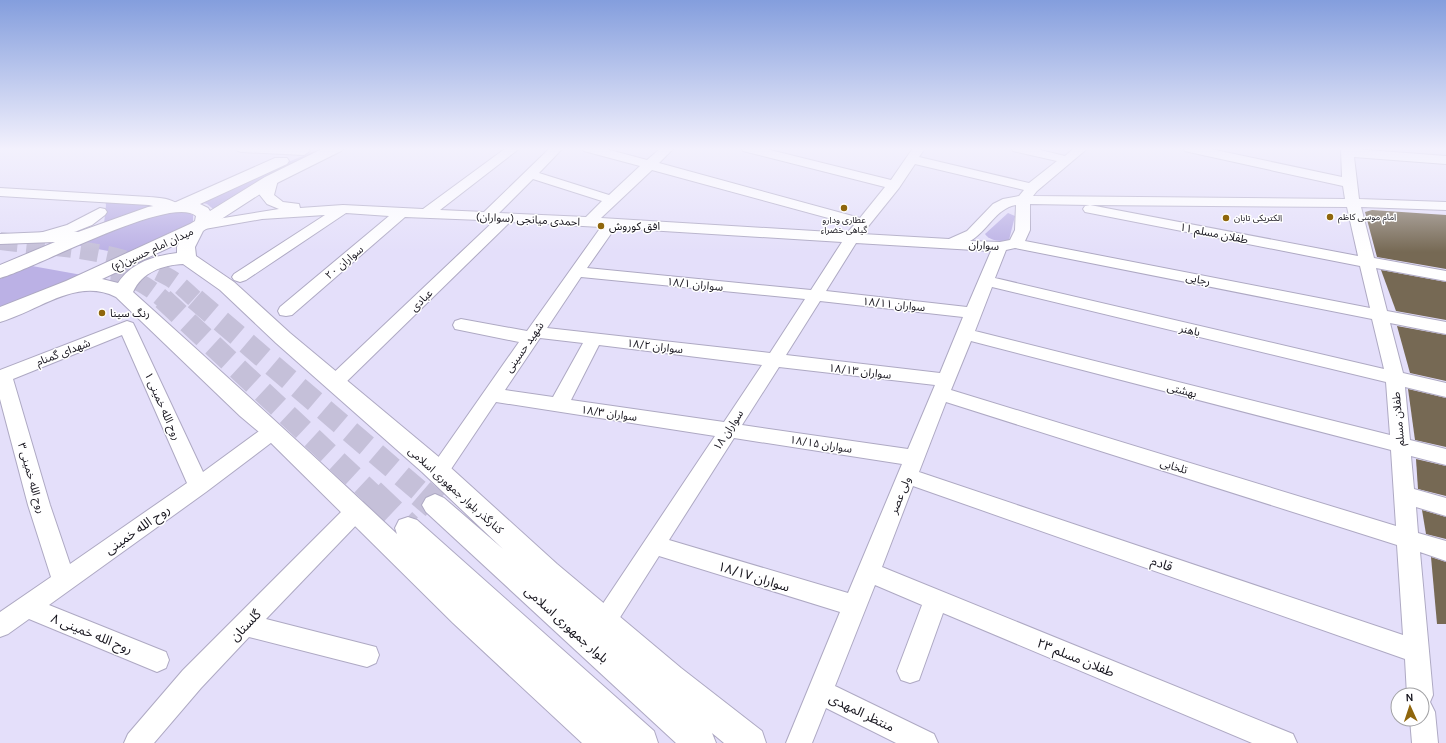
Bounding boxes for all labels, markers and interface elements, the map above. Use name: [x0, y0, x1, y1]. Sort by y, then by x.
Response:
marker: عطاری ودارو گیاهی خضراء: [839, 203, 849, 213]
street label: احمدی میانجی (سواران): [476, 210, 580, 229]
marker: امام موسی کاظم: [1325, 212, 1335, 222]
place label: امام موسی کاظم: [1338, 212, 1396, 224]
marker: الکتریکی تابان: [1221, 213, 1231, 223]
place label: الکتریکی تابان: [1234, 213, 1282, 224]
place label: عطاری ودارو گیاهی خضراء: [821, 215, 868, 236]
place label: افق کوروش: [609, 220, 660, 233]
street label: طفلان مسلم ۱۱: [1178, 220, 1249, 248]
marker: افق کوروش: [596, 221, 606, 231]
street label: میدان امام حسین(ع): [109, 225, 196, 275]
street label: سواران: [968, 238, 1000, 253]
street label: سواران ۲۰: [323, 243, 366, 282]
street label: رجایی: [1185, 271, 1211, 288]
street label: سواران ۱۸/۱: [666, 275, 724, 294]
street label: عبادی: [407, 286, 436, 314]
street label: سواران ۱۸/۱۱: [862, 295, 926, 314]
place label: رنگ سینا: [110, 307, 150, 320]
marker: رنگ سینا: [97, 308, 107, 318]
street label: شهید حسینی: [502, 319, 547, 375]
street label: باهنر: [1177, 322, 1201, 339]
street label: شهدای گمنام: [34, 336, 93, 370]
street label: سواران ۱۸/۲: [626, 337, 684, 356]
street label: سواران ۱۸/۱۳: [828, 361, 892, 382]
street label: روح الله خمینی ۱: [141, 370, 183, 443]
street label: بهشتی: [1166, 381, 1198, 400]
street label: طفلان مسلم: [1390, 391, 1409, 447]
street label: سواران ۱۸/۳: [580, 403, 638, 424]
street label: سواران ۱۸: [711, 407, 746, 453]
street label: سواران ۱۸/۱۵: [789, 433, 853, 456]
street label: روح الله خمینی ۳: [14, 441, 48, 515]
street label: کنارگذر بلوار جمهوری اسلامی: [406, 444, 506, 537]
street label: تلخابی: [1159, 456, 1189, 477]
street label: ولی عصر: [887, 475, 914, 517]
street label: روح الله خمینی: [102, 502, 174, 560]
street label: قادم: [1148, 553, 1175, 576]
street label: سواران ۱۸/۱۷: [716, 558, 792, 595]
street label: بلوار جمهوری اسلامی: [521, 583, 612, 667]
street label: گلستان: [227, 606, 265, 645]
street label: روح الله خمینی ۸: [48, 610, 135, 659]
street label: طفلان مسلم ۲۳: [1034, 635, 1117, 683]
north arrow: [1390, 687, 1430, 727]
street label: منتظر المهدی: [826, 690, 897, 736]
text: N: [1405, 691, 1414, 704]

